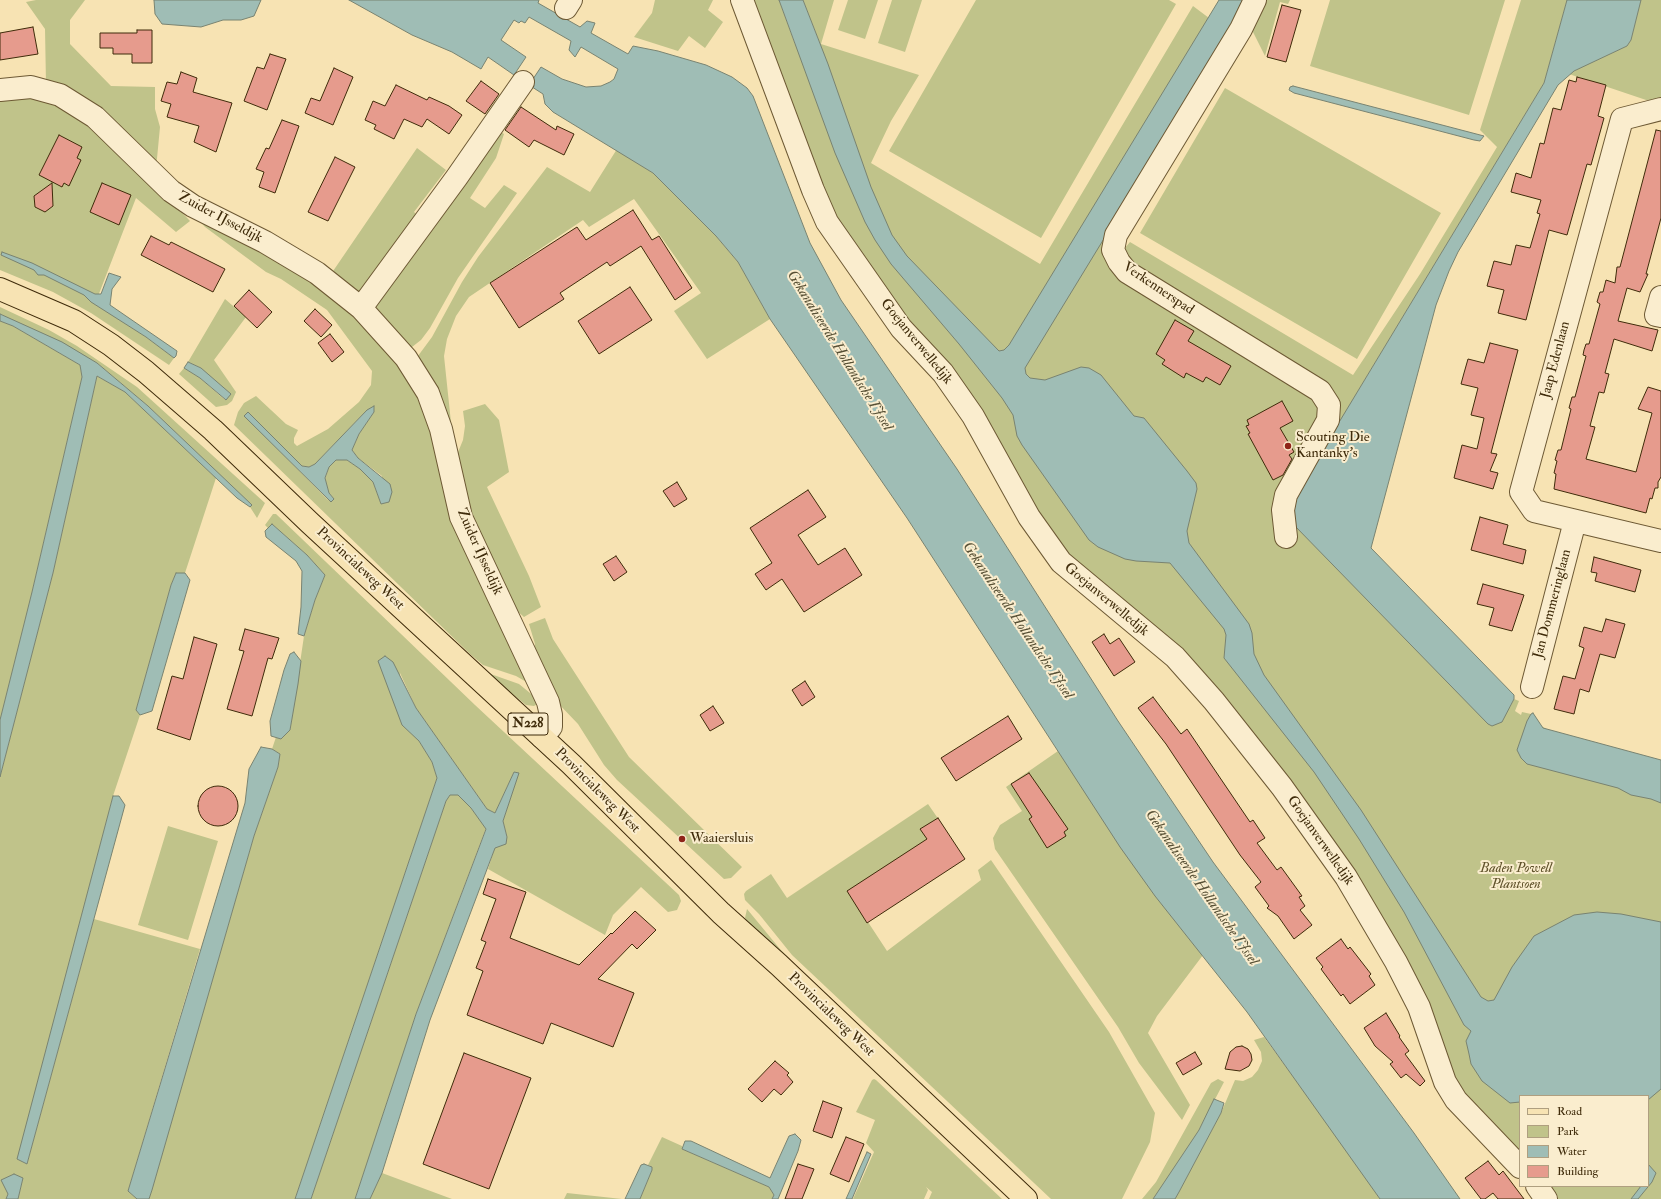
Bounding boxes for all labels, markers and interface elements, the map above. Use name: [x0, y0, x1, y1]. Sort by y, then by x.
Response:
street label: Zuider IJsseldijk: [175, 189, 265, 247]
street label: Verkennerspad: [1119, 259, 1197, 319]
water label: Gekanaliseerde Hollandsche IJssel: [782, 268, 896, 434]
street label: Goejanverwelledijk: [876, 296, 956, 388]
street label: Jaap Edenlaan: [1538, 320, 1574, 400]
place label: Scouting Die Kantanky's: [1296, 430, 1370, 462]
marker: Scouting Die Kantanky's: [1283, 441, 1293, 451]
street label: Zuider IJsseldijk: [452, 506, 506, 598]
street label: Provincialeweg West: [313, 524, 407, 614]
water label: Gekanaliseerde Hollandsche IJssel: [958, 539, 1076, 703]
street label: Jan Dommeringlaan: [1530, 548, 1576, 660]
street label: Goejanverwelledijk: [1060, 560, 1152, 640]
road number: N228: [508, 713, 548, 735]
street label: Provincialeweg West: [551, 745, 643, 837]
street label: Goejanverwelledijk: [1283, 793, 1357, 889]
water label: Gekanaliseerde Hollandsche IJssel: [1140, 807, 1262, 969]
place label: Waaiersluis: [690, 831, 753, 847]
marker: Waaiersluis: [677, 834, 687, 844]
park label: Baden Powell Plantsoen: [1480, 861, 1552, 894]
street label: Provincialeweg West: [784, 969, 878, 1061]
legend: [1519, 1095, 1649, 1187]
text: Road: [1557, 1104, 1582, 1119]
text: Park: [1557, 1124, 1579, 1139]
text: Water: [1557, 1144, 1586, 1159]
text: Building: [1557, 1164, 1598, 1179]

